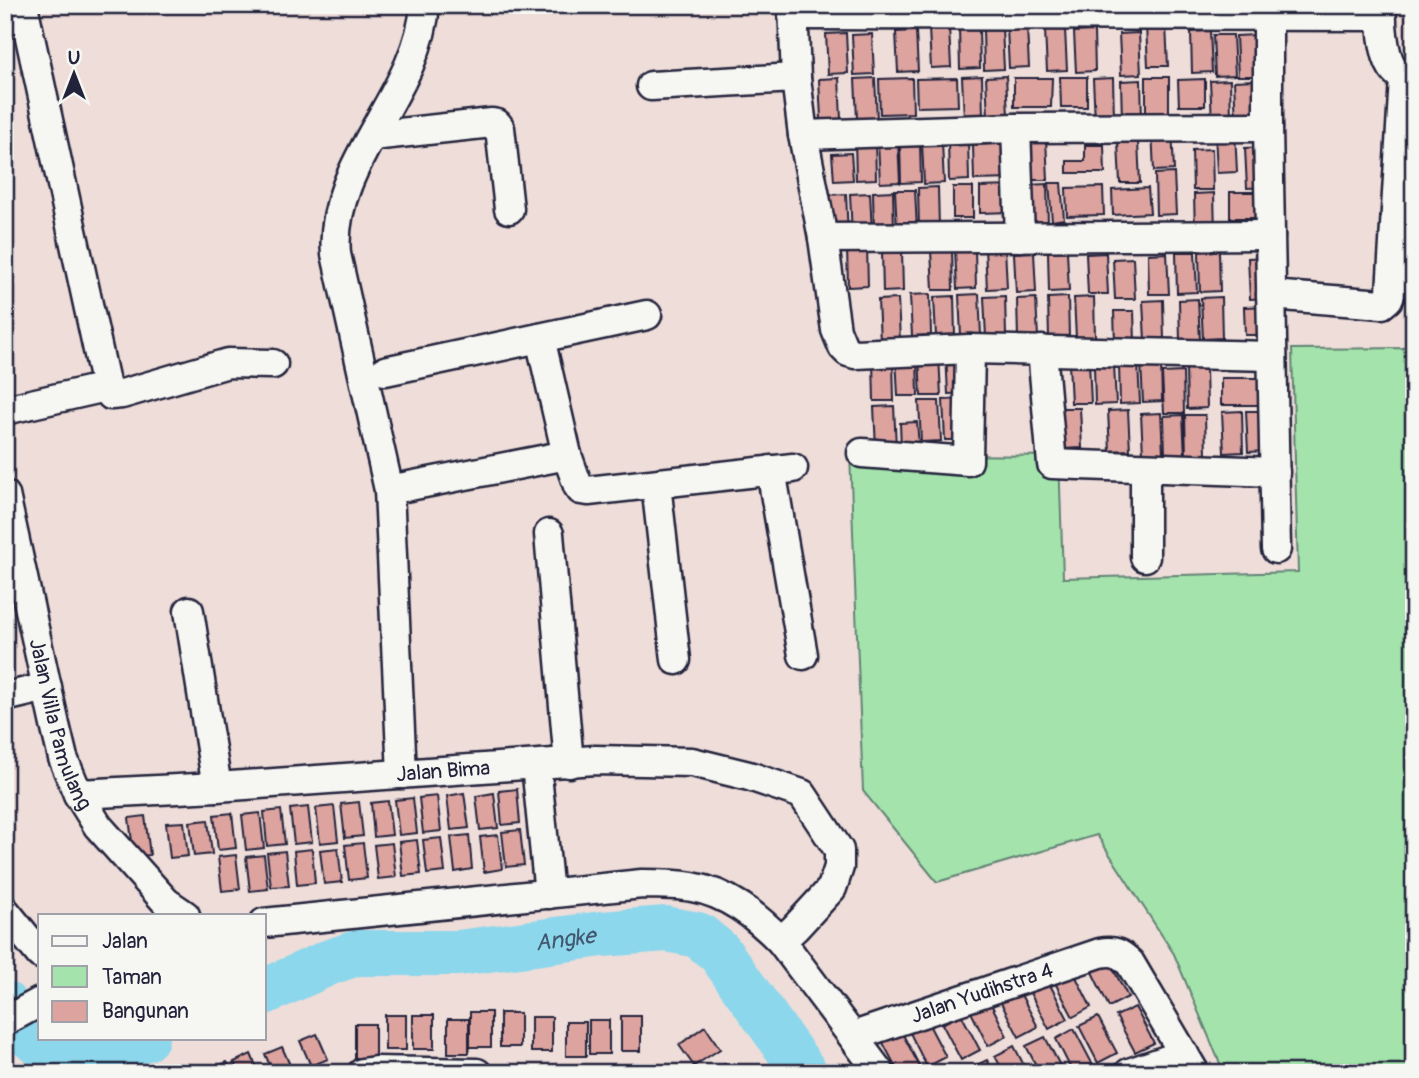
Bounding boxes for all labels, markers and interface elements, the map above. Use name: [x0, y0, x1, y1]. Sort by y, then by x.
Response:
north arrow: [38, 38, 108, 108]
text: U: [68, 46, 80, 70]
street label: Jalan Villa Pamulang: [23, 636, 98, 815]
street label: Jalan Bima: [395, 755, 491, 788]
legend: [38, 914, 266, 1040]
water label: Angke: [533, 921, 600, 958]
text: Jalan: [102, 928, 148, 955]
street label: Jalan Yudihstra 4: [907, 957, 1057, 1030]
text: Taman: [102, 964, 162, 991]
text: Bangunan: [102, 998, 189, 1025]

